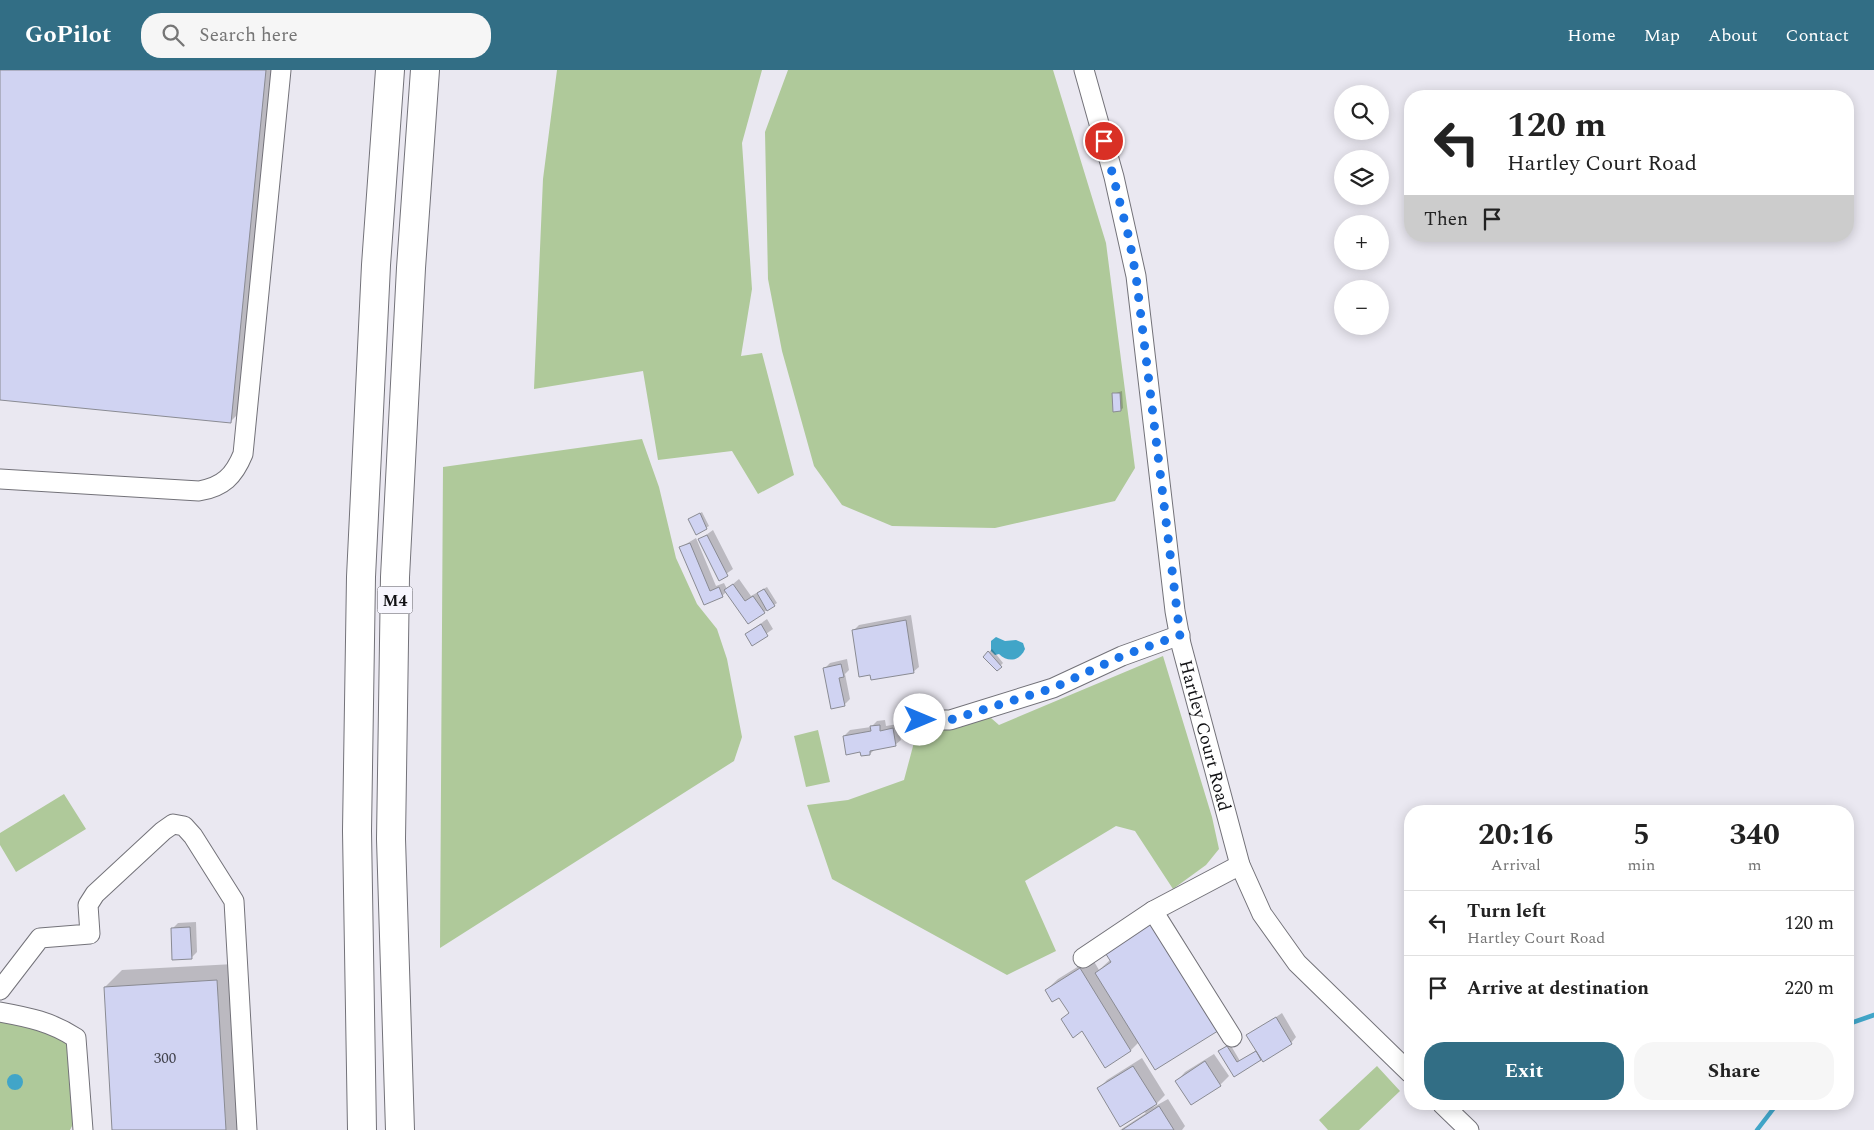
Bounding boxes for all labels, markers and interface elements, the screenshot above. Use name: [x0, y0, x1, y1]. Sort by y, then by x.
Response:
search box: [141, 13, 491, 58]
text: GoPilot: [25, 17, 111, 53]
icon: search: [159, 21, 187, 49]
text: Search here: [199, 21, 298, 50]
text: Home: [1567, 22, 1616, 49]
text: Map: [1644, 22, 1680, 49]
text: About: [1708, 22, 1758, 49]
text: Contact: [1786, 22, 1849, 49]
map controls: [1334, 85, 1389, 335]
button: search: [1334, 85, 1389, 140]
text: 120 m: [1507, 99, 1606, 152]
icon: left: [1424, 110, 1489, 175]
pin: [1083, 120, 1125, 162]
icon: arrive: [1090, 127, 1118, 155]
text: Hartley Court Road: [1507, 147, 1697, 180]
button: layers: [1334, 150, 1389, 205]
text: Then: [1424, 205, 1468, 234]
icon: arrive: [1478, 205, 1506, 233]
button: +: [1334, 215, 1389, 270]
button: −: [1334, 280, 1389, 335]
road number: M4: [378, 586, 412, 614]
street label: Hartley Court Road: [1172, 657, 1238, 814]
position arrow: [893, 693, 945, 745]
text: 20:16: [1478, 812, 1553, 858]
text: 5: [1633, 812, 1650, 858]
text: 340: [1729, 812, 1780, 858]
text: Arrival: [1491, 853, 1541, 877]
text: min: [1627, 853, 1655, 877]
text: m: [1748, 853, 1762, 877]
text: Turn left: [1467, 897, 1546, 926]
icon: left: [1424, 909, 1452, 937]
text: 120 m: [1784, 909, 1834, 938]
text: Hartley Court Road: [1467, 926, 1605, 950]
icon: arrive: [1424, 974, 1452, 1002]
text: Arrive at destination: [1467, 974, 1649, 1003]
text: 220 m: [1784, 974, 1834, 1003]
button: Exit: [1424, 1042, 1624, 1100]
button: Share: [1634, 1042, 1834, 1100]
house number: 300: [154, 1047, 176, 1070]

